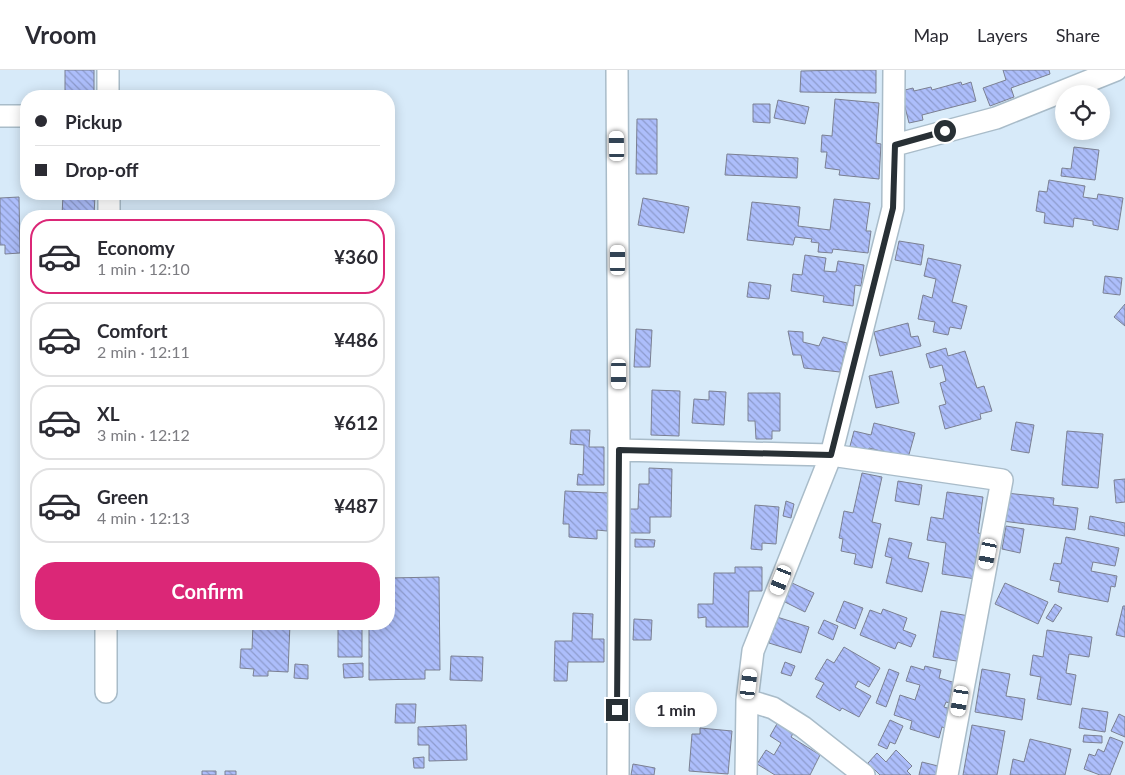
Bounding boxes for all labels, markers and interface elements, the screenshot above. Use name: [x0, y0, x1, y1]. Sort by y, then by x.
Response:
text: Vroom: [25, 20, 97, 49]
text: Map: [913, 24, 949, 46]
text: Layers: [977, 24, 1028, 46]
text: Share: [1056, 24, 1100, 46]
map controls: [1055, 85, 1110, 140]
button: locate: [1055, 85, 1110, 140]
text: Pickup: [65, 110, 122, 133]
route start: [934, 120, 956, 142]
car: [609, 131, 624, 161]
text: Drop-off: [65, 158, 139, 181]
icon: car: [37, 234, 82, 279]
text: Economy: [97, 236, 175, 259]
text: ¥360: [334, 245, 378, 268]
car: [610, 245, 625, 275]
text: 1 min · 12:10: [97, 259, 190, 278]
icon: car: [37, 317, 82, 362]
text: Comfort: [97, 319, 168, 342]
text: ¥486: [334, 328, 378, 351]
text: 2 min · 12:11: [97, 342, 190, 361]
car: [611, 359, 626, 389]
icon: car: [37, 400, 82, 445]
text: XL: [97, 402, 120, 425]
text: ¥612: [334, 411, 378, 434]
text: 3 min · 12:12: [97, 425, 190, 444]
icon: car: [37, 483, 82, 528]
text: Green: [97, 485, 148, 508]
text: ¥487: [334, 494, 378, 517]
text: 4 min · 12:13: [97, 508, 190, 527]
car: [977, 538, 998, 570]
button: Confirm: [35, 562, 380, 620]
car: [768, 563, 793, 597]
car: [739, 668, 758, 700]
car: [950, 685, 969, 717]
callout: 1 min: [634, 692, 717, 728]
route end: [606, 699, 628, 721]
text: 1 min: [656, 700, 696, 719]

